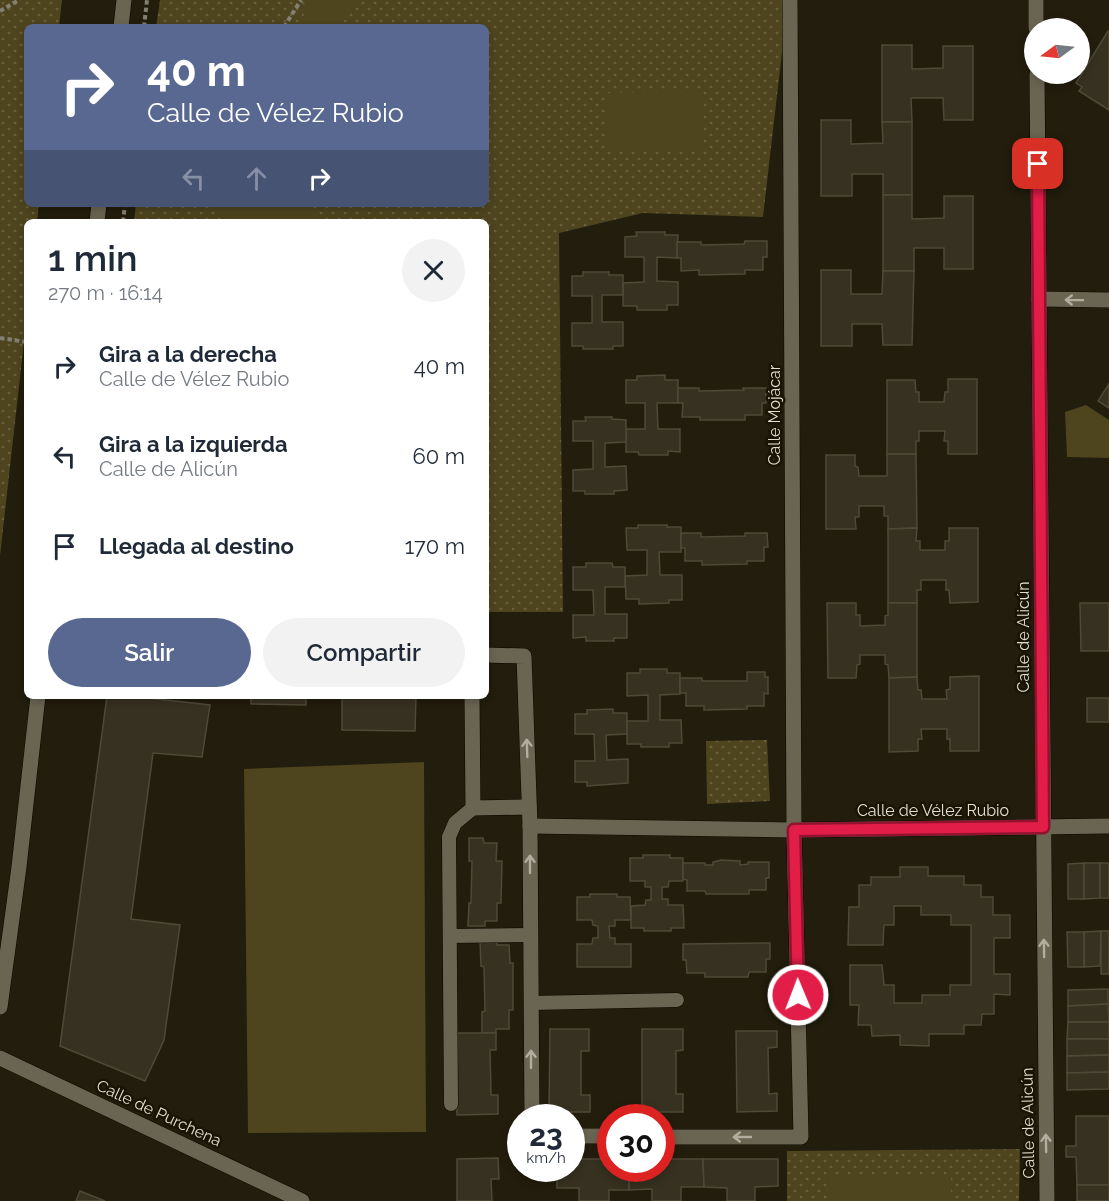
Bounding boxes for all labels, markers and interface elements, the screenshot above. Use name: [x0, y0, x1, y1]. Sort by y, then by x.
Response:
north arrow: [1024, 18, 1090, 84]
map controls: [1024, 18, 1090, 84]
text: 40 m: [147, 47, 246, 96]
icon: right: [48, 48, 126, 126]
text: Calle de Vélez Rubio: [147, 97, 404, 128]
pin: [1012, 138, 1063, 189]
icon: arrive: [1021, 147, 1054, 180]
icon: left: [177, 162, 210, 195]
icon: ahead: [240, 162, 273, 195]
icon: right: [303, 162, 336, 195]
text: 1 min: [48, 237, 137, 279]
button: close: [402, 239, 465, 302]
text: 270 m · 16:14: [48, 281, 163, 305]
one-way arrow: [1065, 294, 1085, 306]
text: Gira a la derecha: [99, 341, 277, 367]
icon: right: [48, 350, 81, 383]
text: 40 m: [414, 353, 465, 379]
street label: Calle Mojácar: [765, 364, 784, 465]
text: Calle de Vélez Rubio: [99, 367, 289, 391]
text: Gira a la izquierda: [99, 431, 288, 457]
icon: left: [48, 440, 81, 473]
text: 60 m: [412, 443, 465, 469]
text: Calle de Alicún: [99, 457, 238, 481]
icon: arrive: [48, 530, 81, 563]
text: Llegada al destino: [99, 533, 294, 559]
text: 170 m: [405, 533, 465, 559]
street label: Calle de Alicún: [1014, 581, 1033, 693]
button: Salir: [48, 618, 251, 687]
button: Compartir: [263, 618, 465, 687]
one-way arrow: [522, 739, 533, 759]
street label: Calle de Vélez Rubio: [857, 801, 1009, 820]
one-way arrow: [524, 855, 536, 875]
one-way arrow: [1038, 938, 1050, 958]
position arrow: [766, 963, 830, 1027]
one-way arrow: [525, 1050, 537, 1070]
street label: Calle de Alicún: [1018, 1067, 1038, 1179]
street label: Calle de Purchena: [94, 1076, 224, 1150]
speed limit sign: 30: [597, 1104, 675, 1182]
text: 23: [529, 1118, 563, 1153]
one-way arrow: [733, 1131, 753, 1143]
one-way arrow: [1040, 1133, 1052, 1153]
text: km/h: [526, 1149, 566, 1167]

